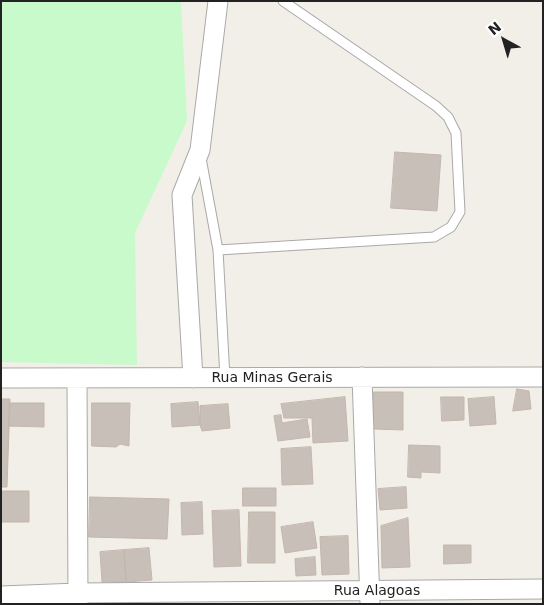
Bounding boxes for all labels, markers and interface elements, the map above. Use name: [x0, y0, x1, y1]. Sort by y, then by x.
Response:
north arrow: [479, 15, 529, 65]
text: N: [485, 18, 504, 38]
street label: Rua Minas Gerais: [211, 370, 333, 386]
street label: Rua Alagoas: [334, 583, 420, 599]

